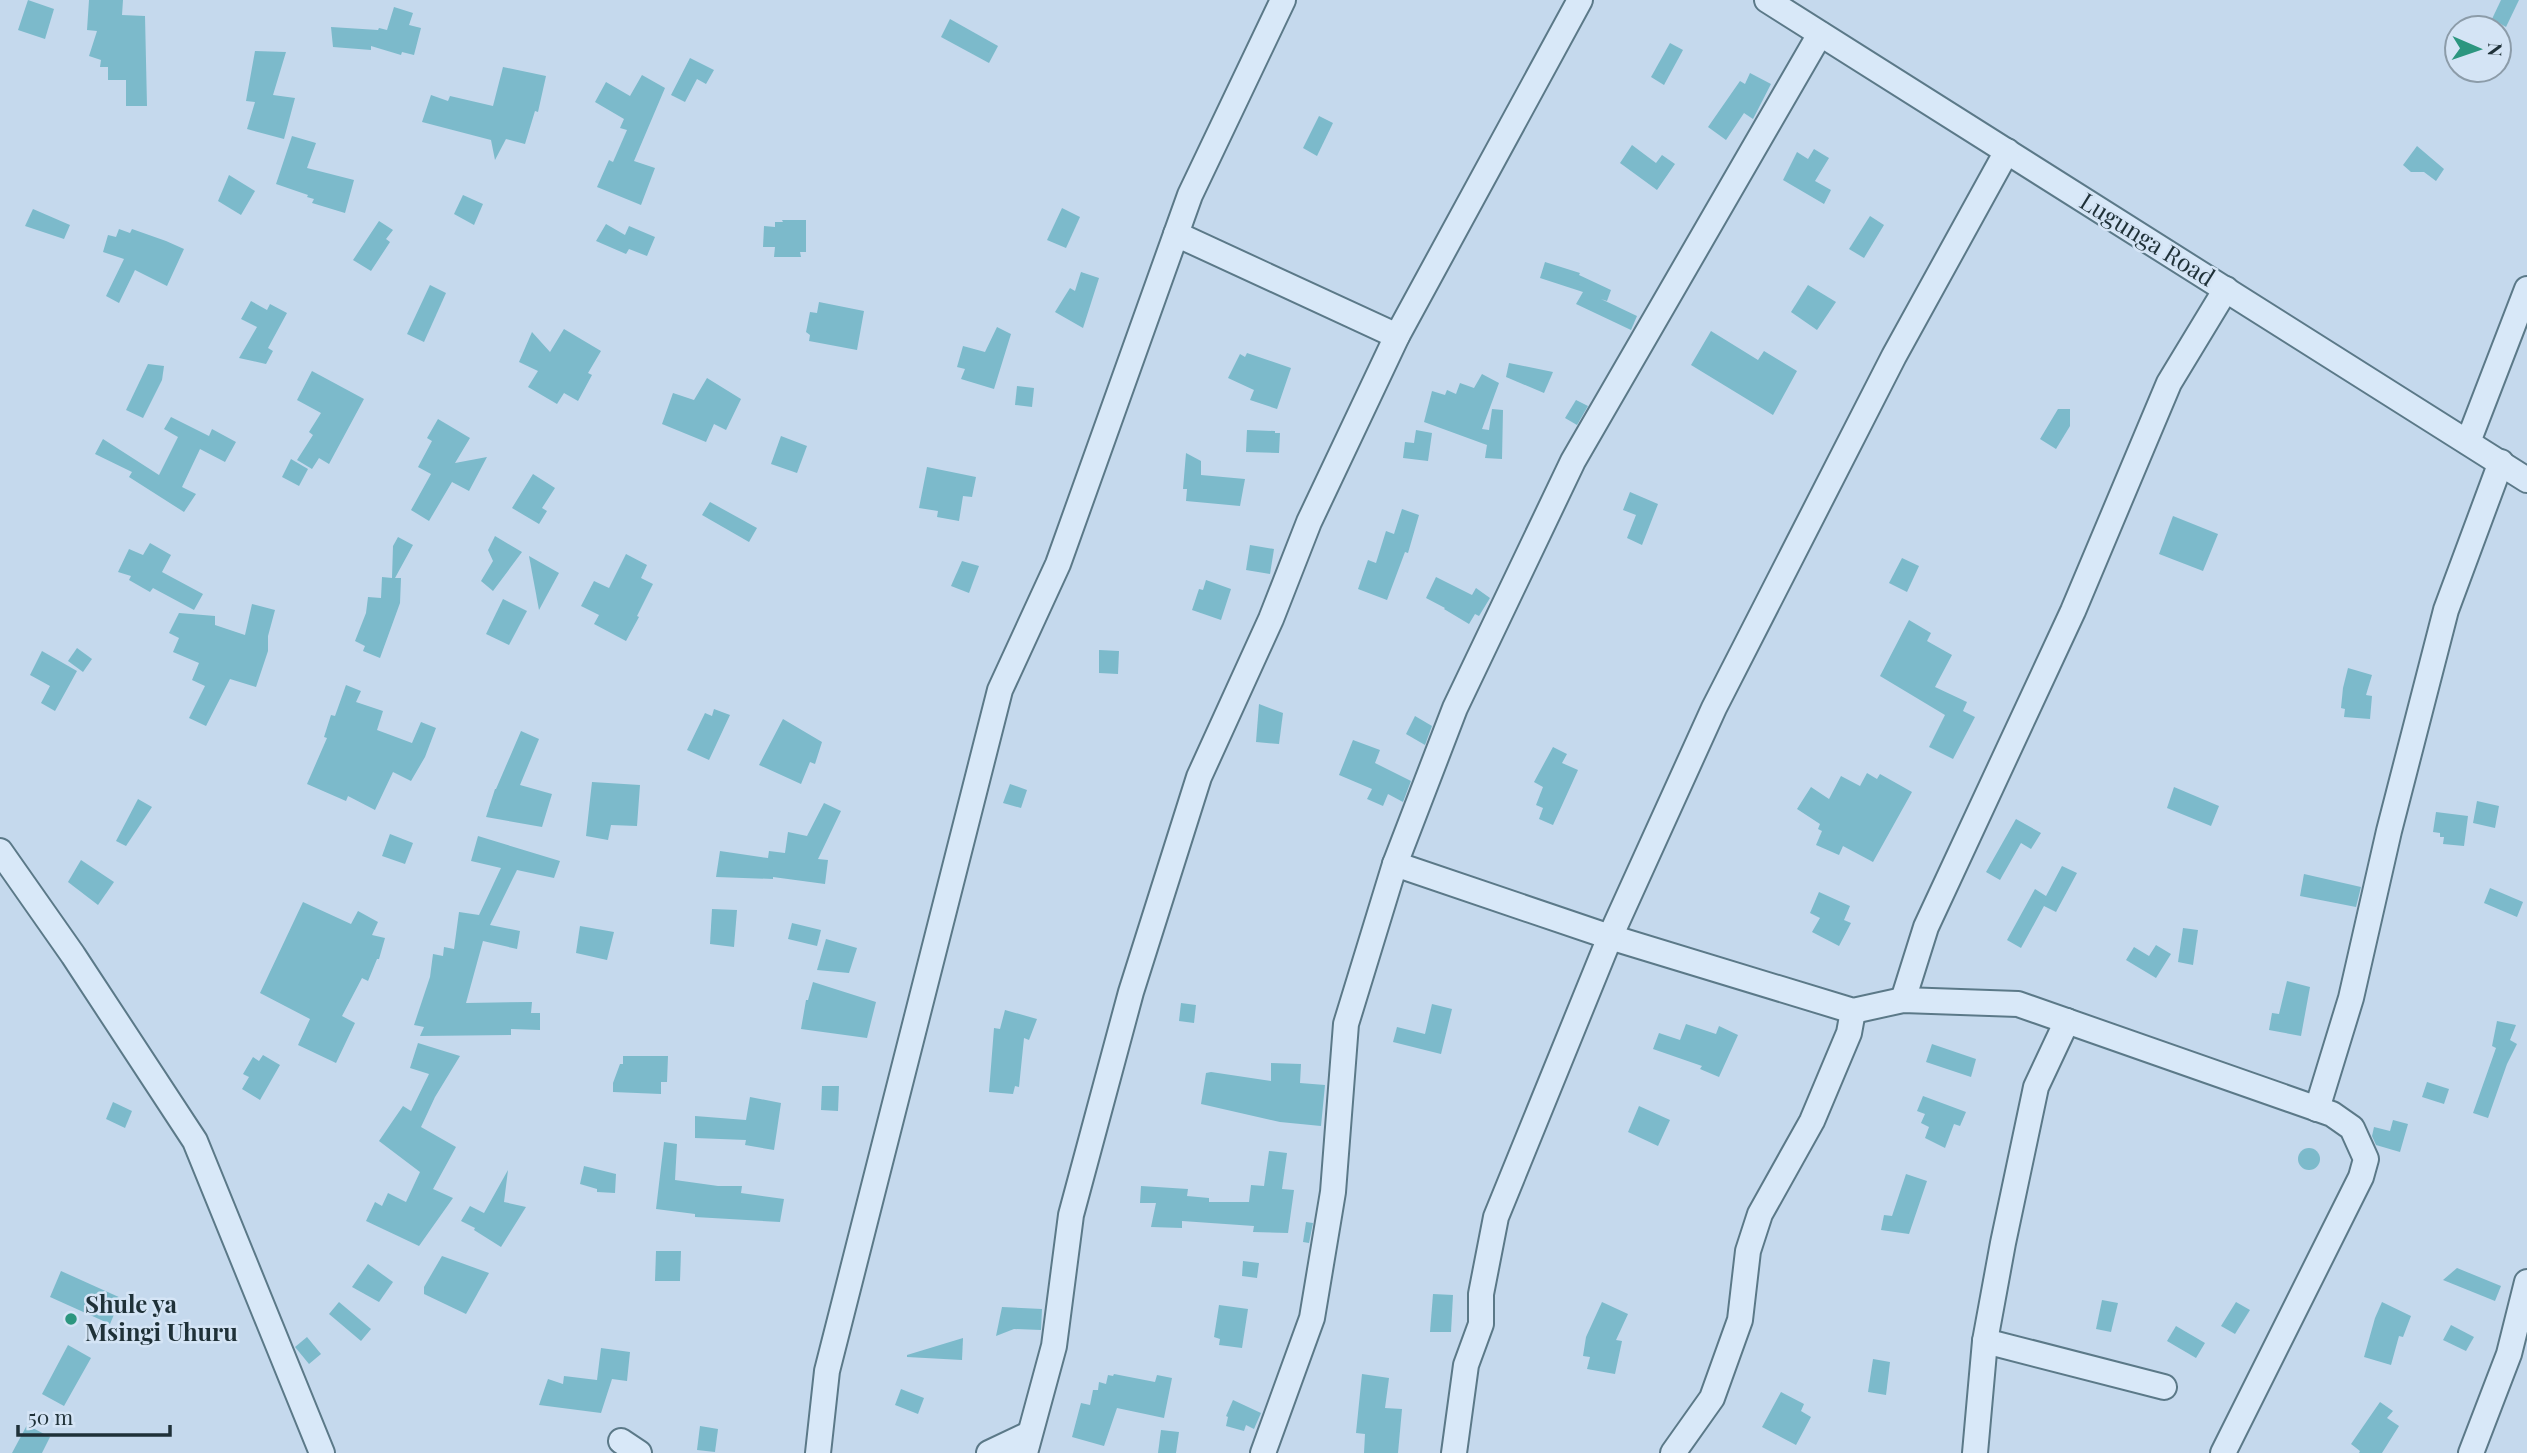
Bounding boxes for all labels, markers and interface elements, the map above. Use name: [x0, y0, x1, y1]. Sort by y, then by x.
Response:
north arrow: [2443, 14, 2513, 84]
text: N: [2483, 42, 2509, 57]
street label: Lugunga Road: [2075, 184, 2222, 293]
place label: Shule ya Msingi Uhuru: [85, 1287, 238, 1347]
marker: Shule ya Msingi Uhuru: [63, 1311, 79, 1327]
scale bar: [18, 1394, 170, 1438]
text: 50 m: [28, 1402, 74, 1430]

